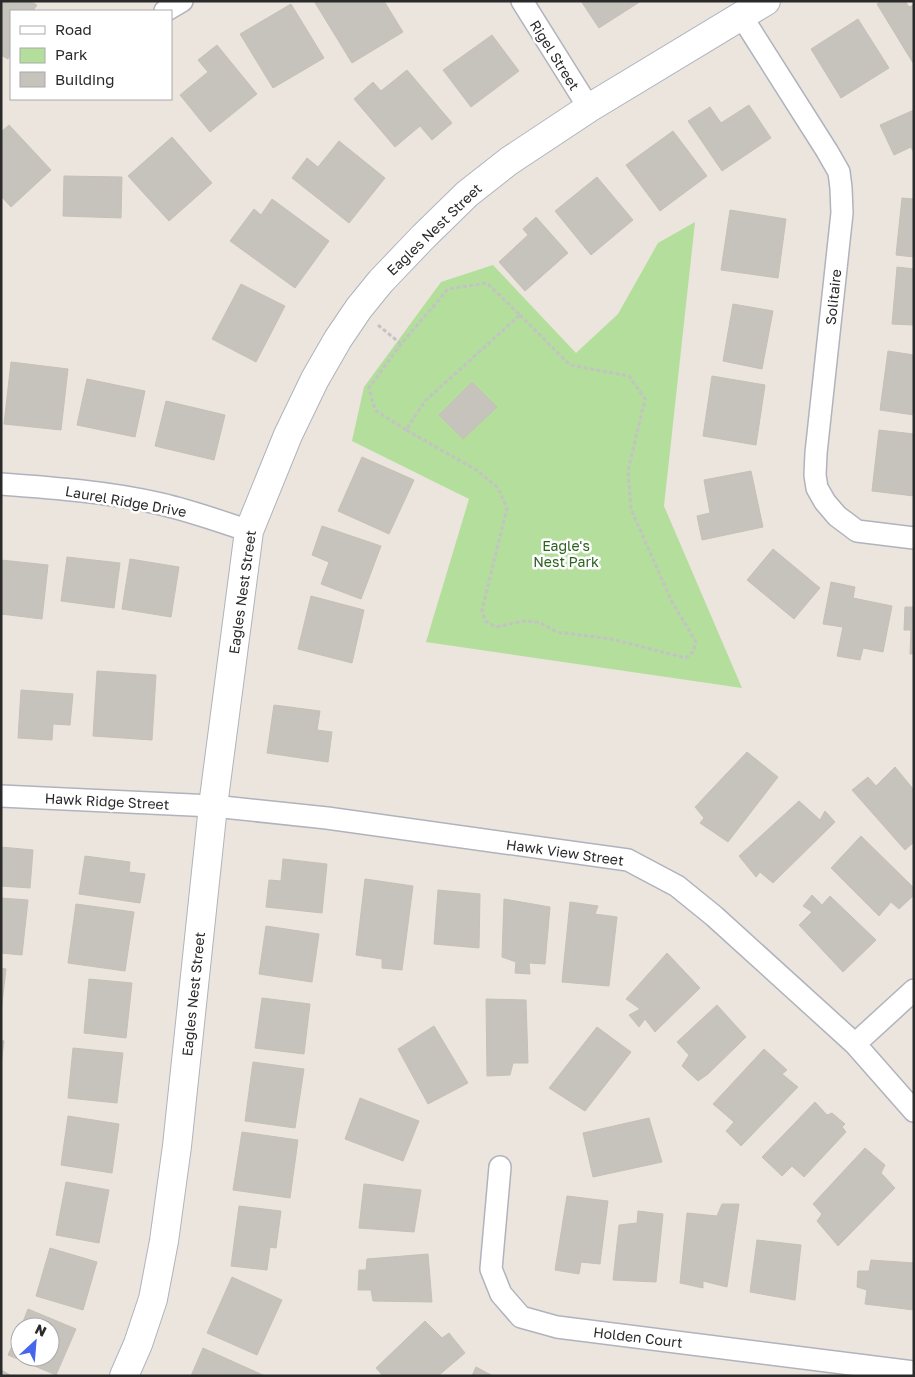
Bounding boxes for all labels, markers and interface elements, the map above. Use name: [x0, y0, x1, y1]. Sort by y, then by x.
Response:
legend: [10, 10, 172, 100]
street label: Rigel Street: [527, 17, 583, 93]
text: Road: [55, 20, 92, 38]
text: Park: [55, 45, 88, 63]
text: Building: [55, 70, 115, 88]
street label: Eagles Nest Street: [383, 179, 485, 279]
street label: Solitaire: [822, 268, 844, 326]
street label: Laurel Ridge Drive: [64, 482, 188, 520]
street label: Eagles Nest Street: [225, 529, 259, 655]
park label: Eagle's Nest Park: [533, 537, 599, 570]
street label: Hawk Ridge Street: [44, 789, 170, 813]
street label: Hawk View Street: [505, 835, 625, 869]
street label: Eagles Nest Street: [178, 931, 208, 1057]
north arrow: [10, 1317, 60, 1367]
text: N: [32, 1320, 49, 1340]
street label: Holden Court: [592, 1323, 684, 1351]

